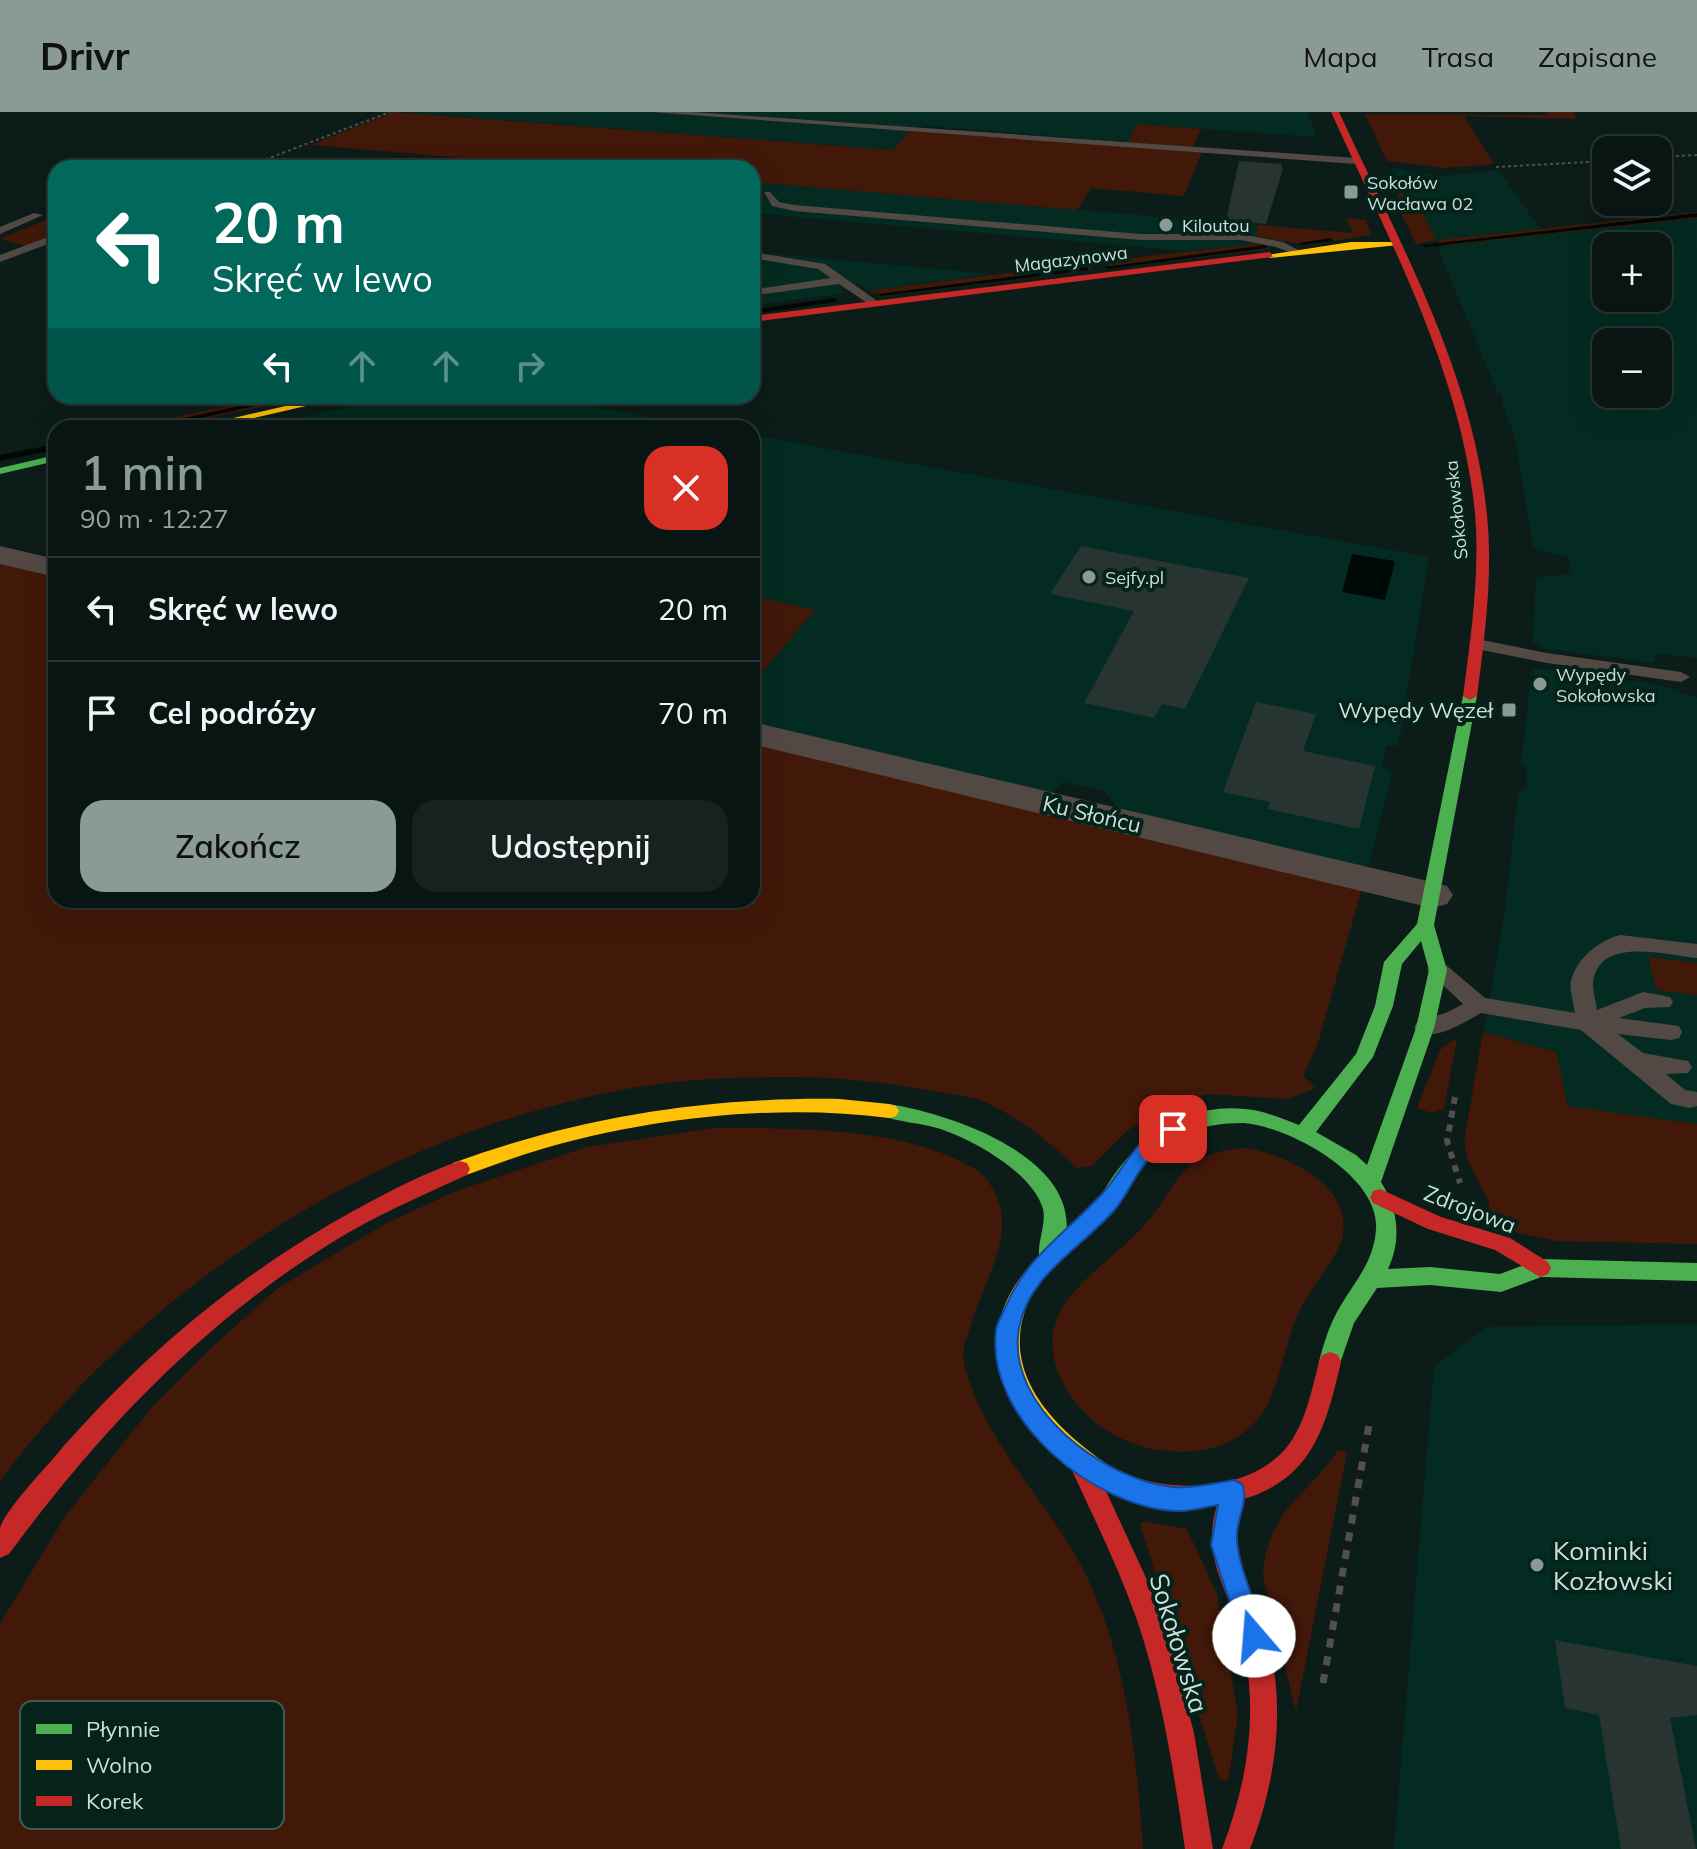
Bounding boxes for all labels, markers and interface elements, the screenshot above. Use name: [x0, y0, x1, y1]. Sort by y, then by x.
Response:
text: Drivr: [40, 32, 129, 80]
text: Mapa: [1303, 39, 1378, 74]
text: Trasa: [1422, 39, 1494, 74]
text: Zapisane: [1538, 39, 1657, 74]
map controls: [1592, 136, 1672, 408]
button: layers: [1592, 136, 1672, 216]
place label: Sokołów Wacława 02: [1367, 171, 1473, 215]
marker: Sokołów Wacława 02: [1342, 183, 1360, 201]
text: 20 m: [212, 187, 345, 257]
icon: left: [80, 192, 184, 296]
place label: Kiloutou: [1182, 214, 1250, 237]
marker: Kiloutou: [1157, 216, 1175, 234]
button: +: [1592, 232, 1672, 312]
street label: Magazynowa: [1013, 241, 1129, 277]
text: Skręć w lewo: [212, 256, 433, 301]
button: −: [1592, 328, 1672, 408]
icon: left: [256, 344, 300, 388]
icon: ahead: [340, 344, 384, 388]
icon: ahead: [424, 344, 468, 388]
icon: right: [508, 344, 552, 388]
text: 1 min: [80, 442, 205, 502]
button: close: [644, 446, 728, 530]
street label: Sokołowska: [1439, 459, 1473, 561]
text: 90 m · 12:27: [80, 502, 229, 535]
place label: Sejfy.pl: [1105, 566, 1164, 589]
marker: Sejfy.pl: [1080, 568, 1098, 586]
icon: left: [80, 587, 124, 631]
text: Skręć w lewo: [148, 590, 338, 628]
text: 20 m: [658, 590, 728, 628]
place label: Wypędy Sokołowska: [1556, 663, 1656, 707]
marker: Wypędy Sokołowska: [1531, 675, 1549, 693]
icon: arrive: [80, 691, 124, 735]
text: Cel podróży: [148, 694, 316, 732]
text: 70 m: [658, 694, 728, 732]
place label: Wypędy Węzeł: [1338, 696, 1494, 724]
marker: Wypędy Węzeł: [1500, 701, 1518, 719]
street label: Ku Słońcu: [1040, 789, 1144, 839]
button: Zakończ: [80, 800, 396, 892]
button: Udostępnij: [412, 800, 728, 892]
pin: [1139, 1095, 1207, 1163]
icon: arrive: [1151, 1107, 1195, 1151]
street label: Zdrojowa: [1420, 1179, 1520, 1239]
place label: Kominki Kozłowski: [1553, 1534, 1673, 1597]
marker: Kominki Kozłowski: [1528, 1556, 1546, 1574]
street label: Sokołowska: [1142, 1569, 1216, 1717]
position arrow: [1212, 1594, 1296, 1678]
legend: [20, 1701, 284, 1829]
text: Płynnie: [86, 1715, 160, 1743]
text: Wolno: [86, 1751, 152, 1779]
text: Korek: [86, 1787, 144, 1815]

